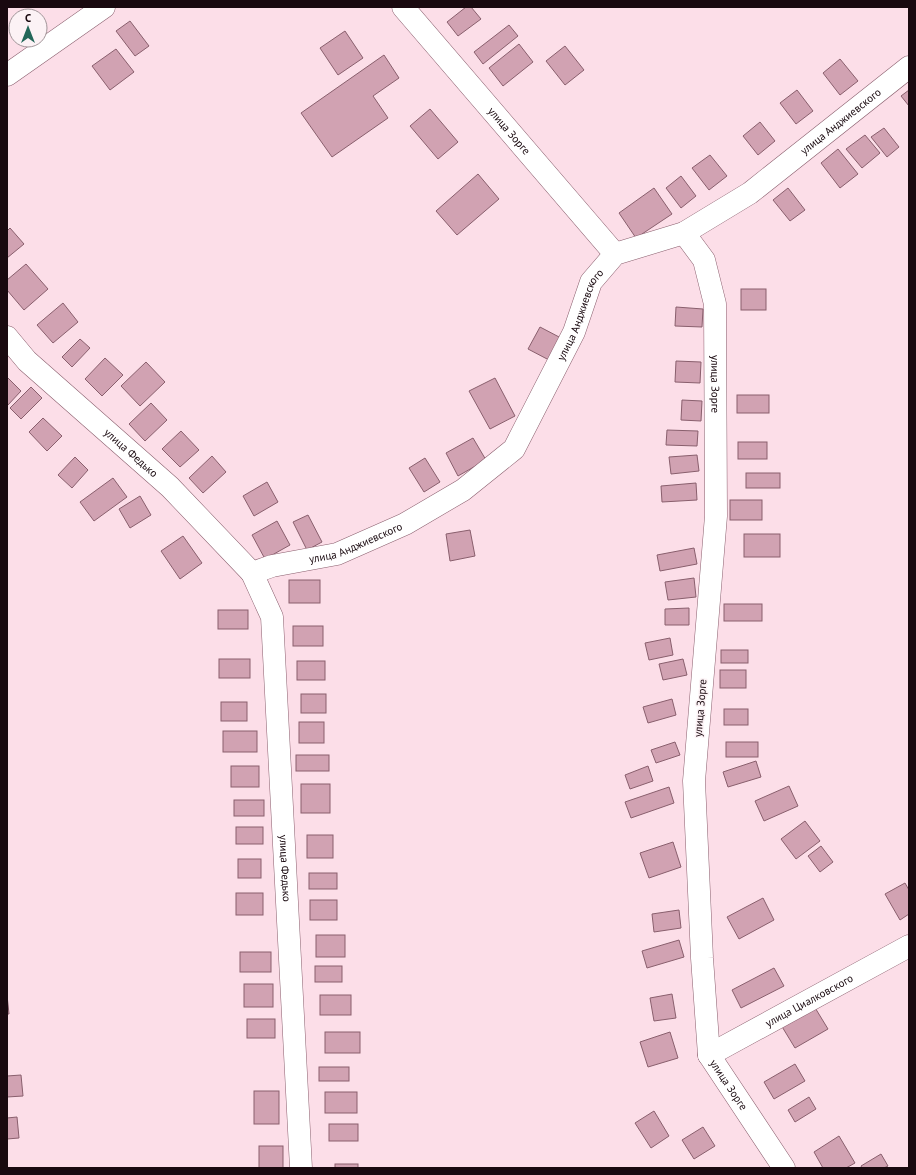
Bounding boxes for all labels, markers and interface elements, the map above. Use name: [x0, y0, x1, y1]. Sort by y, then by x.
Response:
north arrow: [8, 8, 48, 48]
text: С: [25, 11, 31, 25]
street label: улица Анджиевского: [797, 85, 884, 157]
street label: улица Зорге: [485, 104, 534, 158]
street label: улица Анджиевского: [554, 266, 606, 363]
street label: улица Зорге: [708, 355, 723, 414]
street label: улица Федько: [101, 425, 161, 480]
street label: улица Анджиевского: [308, 519, 405, 566]
street label: улица Зорге: [690, 678, 710, 738]
street label: улица Федько: [276, 834, 294, 902]
street label: улица Циалковского: [763, 971, 856, 1030]
street label: улица Зорге: [707, 1057, 751, 1113]

